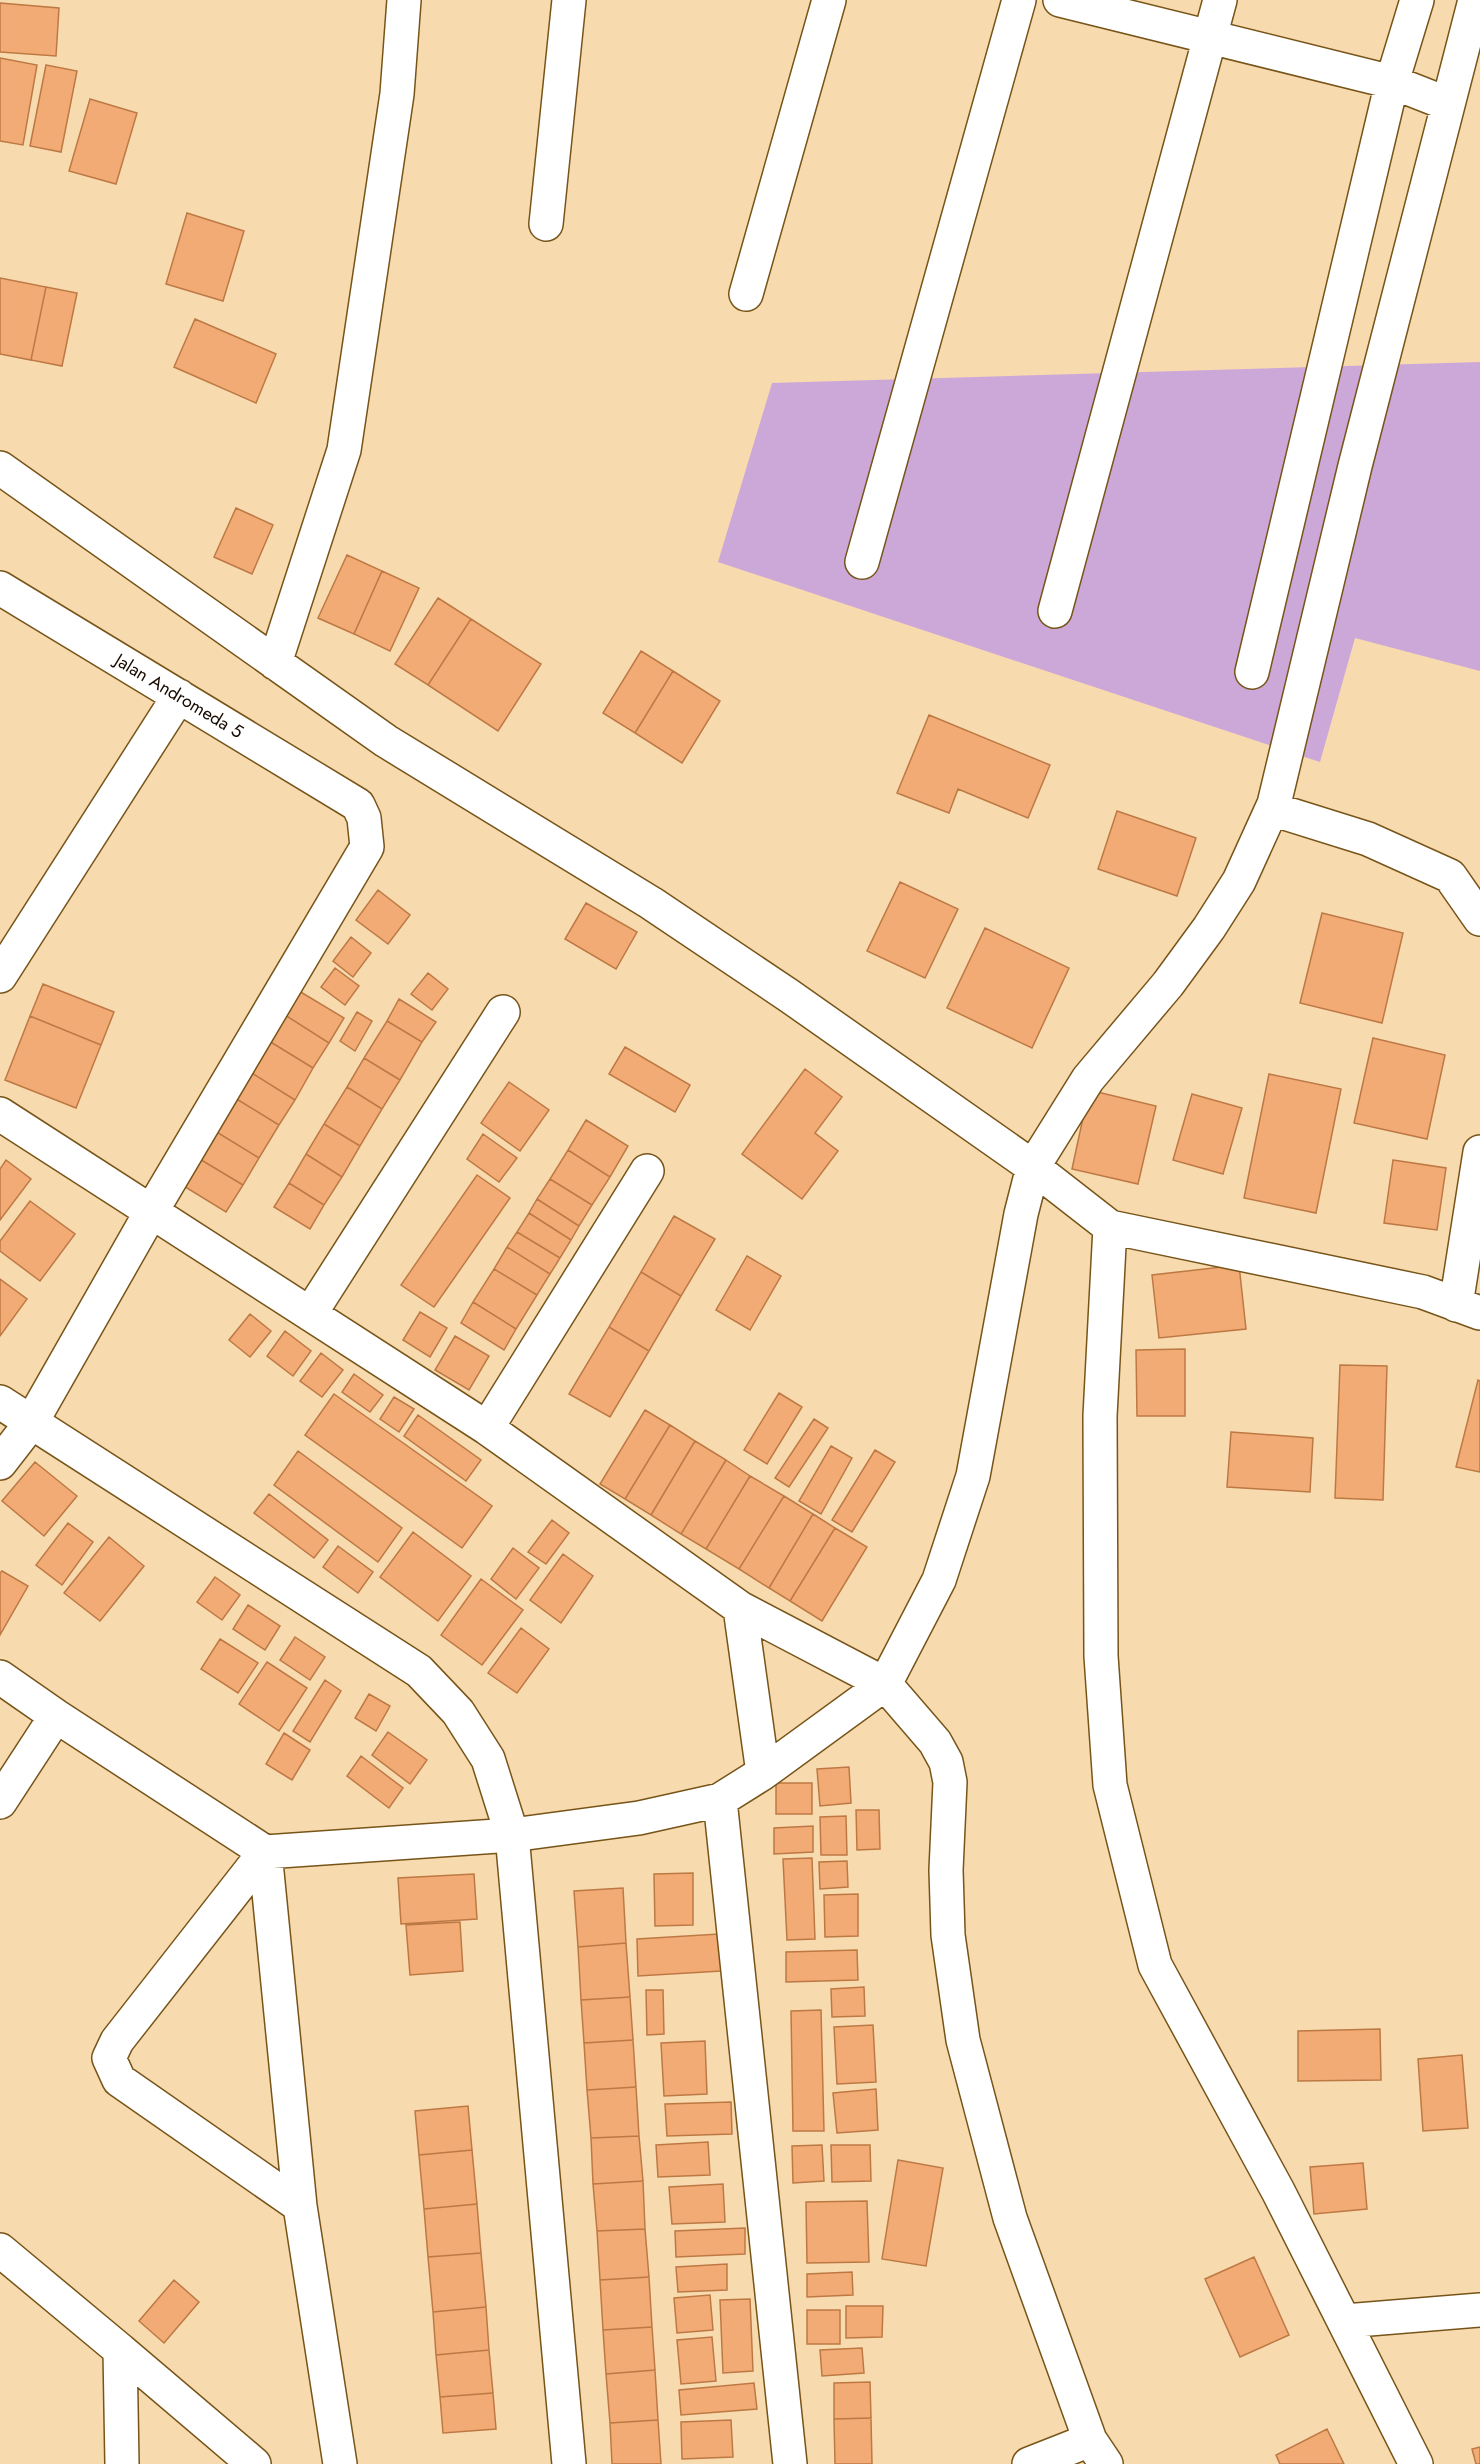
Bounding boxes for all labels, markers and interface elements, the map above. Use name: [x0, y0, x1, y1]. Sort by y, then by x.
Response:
street label: Jalan Andromeda 5: [108, 646, 248, 745]

